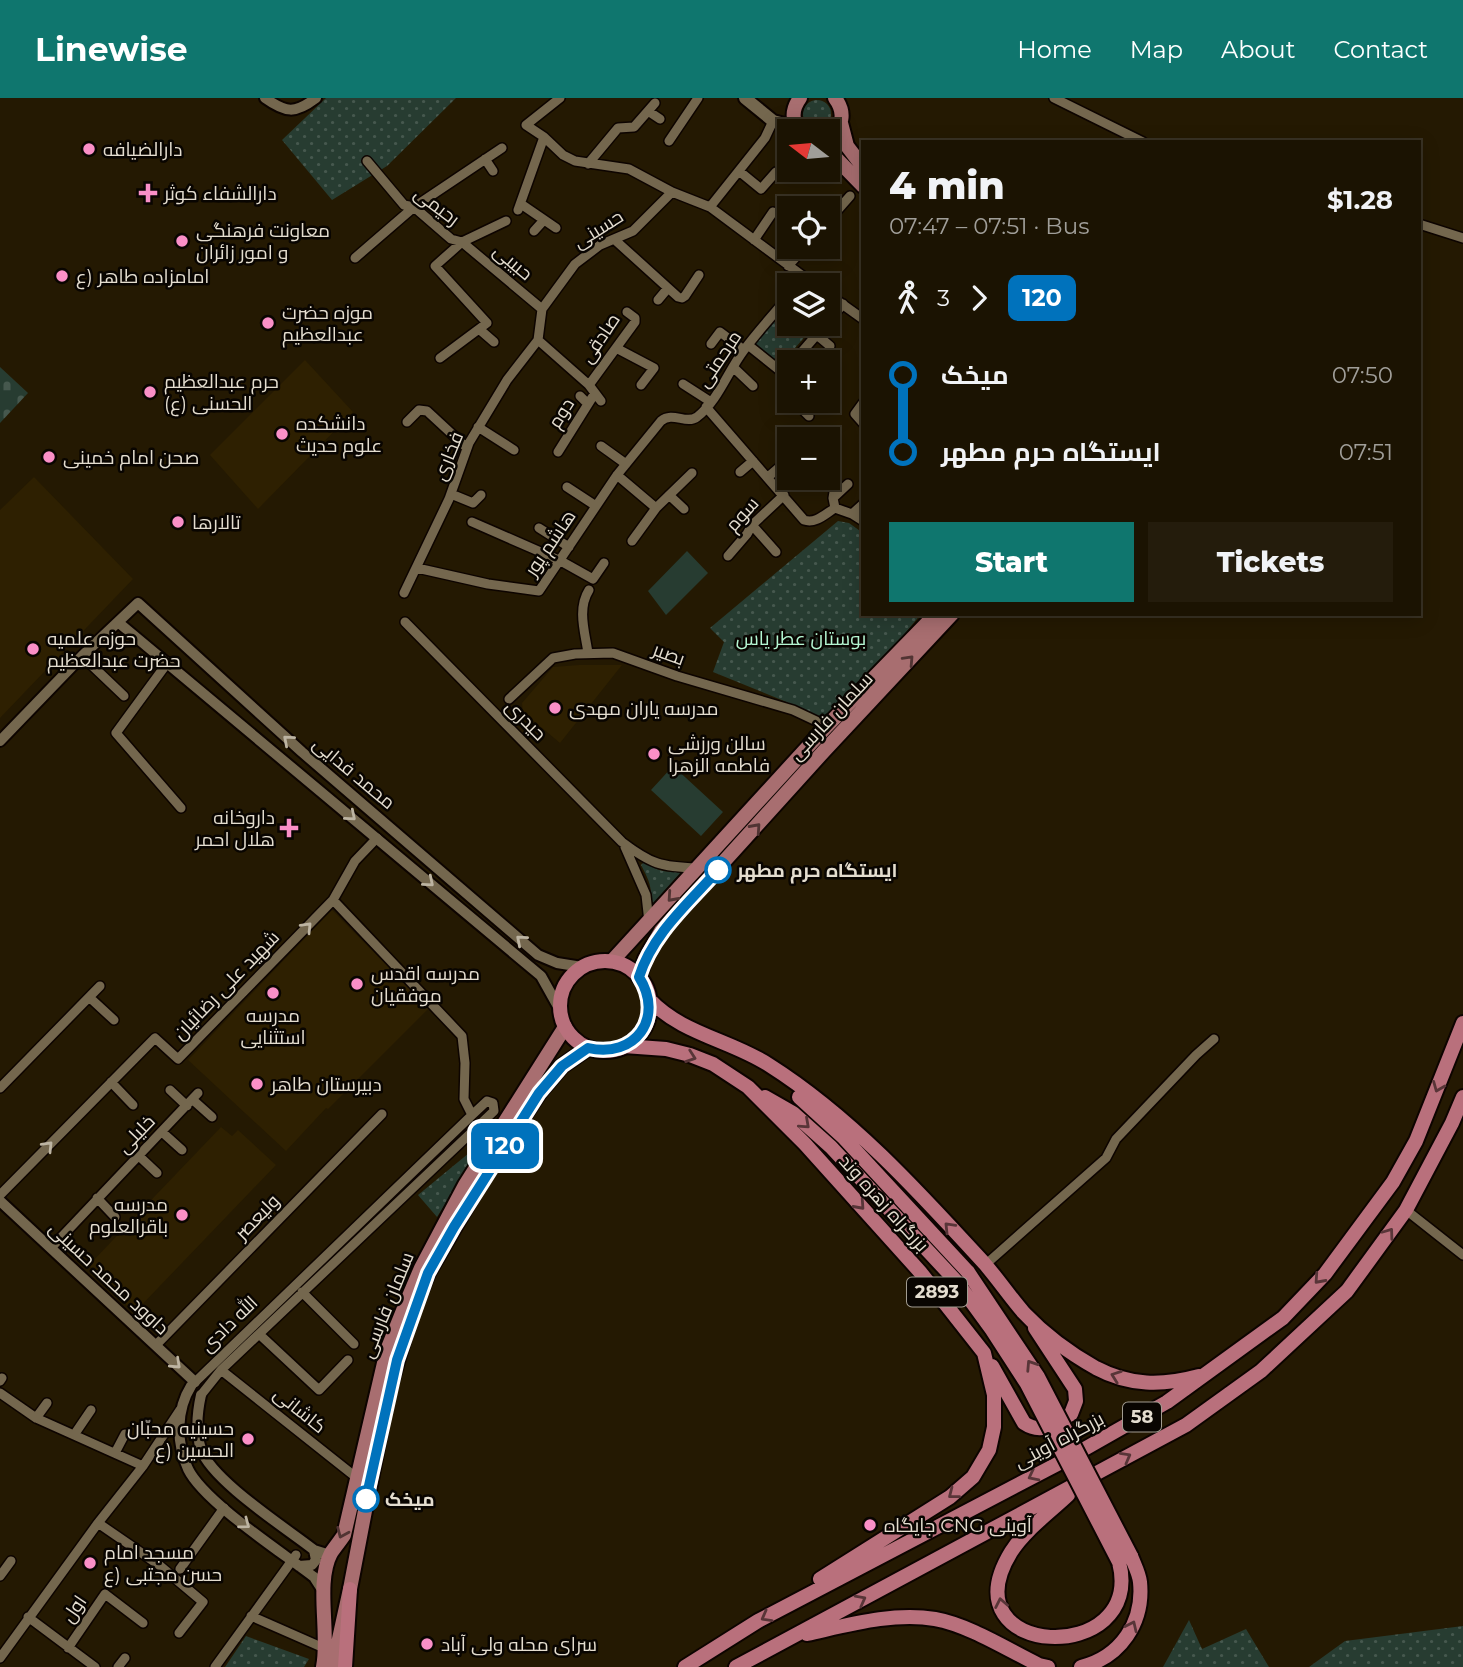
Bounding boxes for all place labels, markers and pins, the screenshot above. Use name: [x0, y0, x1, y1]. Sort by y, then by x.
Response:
place label: دارالضیافه: [103, 138, 183, 161]
marker: دارالضیافه: [81, 141, 97, 157]
place label: دارالشفاء کوثر: [163, 182, 277, 205]
marker: دارالشفاء کوثر: [138, 183, 158, 203]
place label: معاونت فرهنگی و امور زائران: [196, 219, 330, 264]
marker: معاونت فرهنگی و امور زائران: [174, 233, 190, 249]
place label: امامزاده طاهر (ع: [76, 265, 209, 290]
marker: امامزاده طاهر (ع: [54, 268, 70, 284]
place label: موزه حضرت عبدالعظیم: [282, 301, 373, 348]
marker: موزه حضرت عبدالعظیم: [260, 315, 276, 331]
place label: حرم عبدالعظیم الحسنی (ع): [164, 370, 279, 417]
marker: حرم عبدالعظیم الحسنی (ع): [142, 384, 158, 400]
place label: دانشکده علوم حدیث: [296, 412, 382, 459]
marker: دانشکده علوم حدیث: [274, 426, 290, 442]
place label: صحن امام خمینی: [63, 446, 199, 471]
marker: صحن امام خمینی: [41, 449, 57, 465]
place label: تالارها: [192, 511, 241, 534]
marker: تالارها: [170, 514, 186, 530]
place label: حوزه علمیه حضرت عبدالعظیم: [47, 627, 181, 674]
marker: حوزه علمیه حضرت عبدالعظیم: [25, 641, 41, 657]
place label: مدرسه یاران مهدی: [569, 697, 718, 720]
marker: مدرسه یاران مهدی: [547, 700, 563, 716]
place label: سالن ورزشی فاطمه الزهرا: [668, 732, 770, 777]
marker: سالن ورزشی فاطمه الزهرا: [646, 746, 662, 762]
place label: داروخانه هلال احمر: [194, 806, 275, 851]
marker: داروخانه هلال احمر: [281, 820, 297, 836]
marker: ایستگاه حرم مطهر: [705, 857, 731, 883]
place label: ایستگاه حرم مطهر: [736, 859, 897, 884]
place label: مدرسه اقدس موفقیان: [371, 962, 480, 1007]
marker: مدرسه اقدس موفقیان: [349, 976, 365, 992]
marker: مدرسه استثنایی: [265, 985, 281, 1001]
place label: مدرسه استثنایی: [240, 1004, 306, 1049]
place label: دبیرستان طاهر: [270, 1073, 382, 1096]
marker: دبیرستان طاهر: [249, 1076, 265, 1092]
place label: مدرسه باقرالعلوم: [89, 1193, 168, 1240]
marker: مدرسه باقرالعلوم: [174, 1207, 190, 1223]
place label: حسینیه محبّان الحسین (ع: [127, 1417, 234, 1464]
marker: حسینیه محبّان الحسین (ع: [240, 1431, 256, 1447]
marker: میخک: [353, 1486, 379, 1512]
place label: میخک: [385, 1488, 434, 1511]
place label: جایگاه CNG آوینی: [884, 1514, 1032, 1537]
marker: جایگاه CNG آوینی: [862, 1517, 878, 1533]
place label: مسجد امام حسن مجتبی (ع: [104, 1541, 222, 1588]
marker: مسجد امام حسن مجتبی (ع: [82, 1555, 98, 1571]
place label: سرای محله ولی آباد: [441, 1633, 597, 1656]
marker: سرای محله ولی آباد: [419, 1636, 435, 1652]

